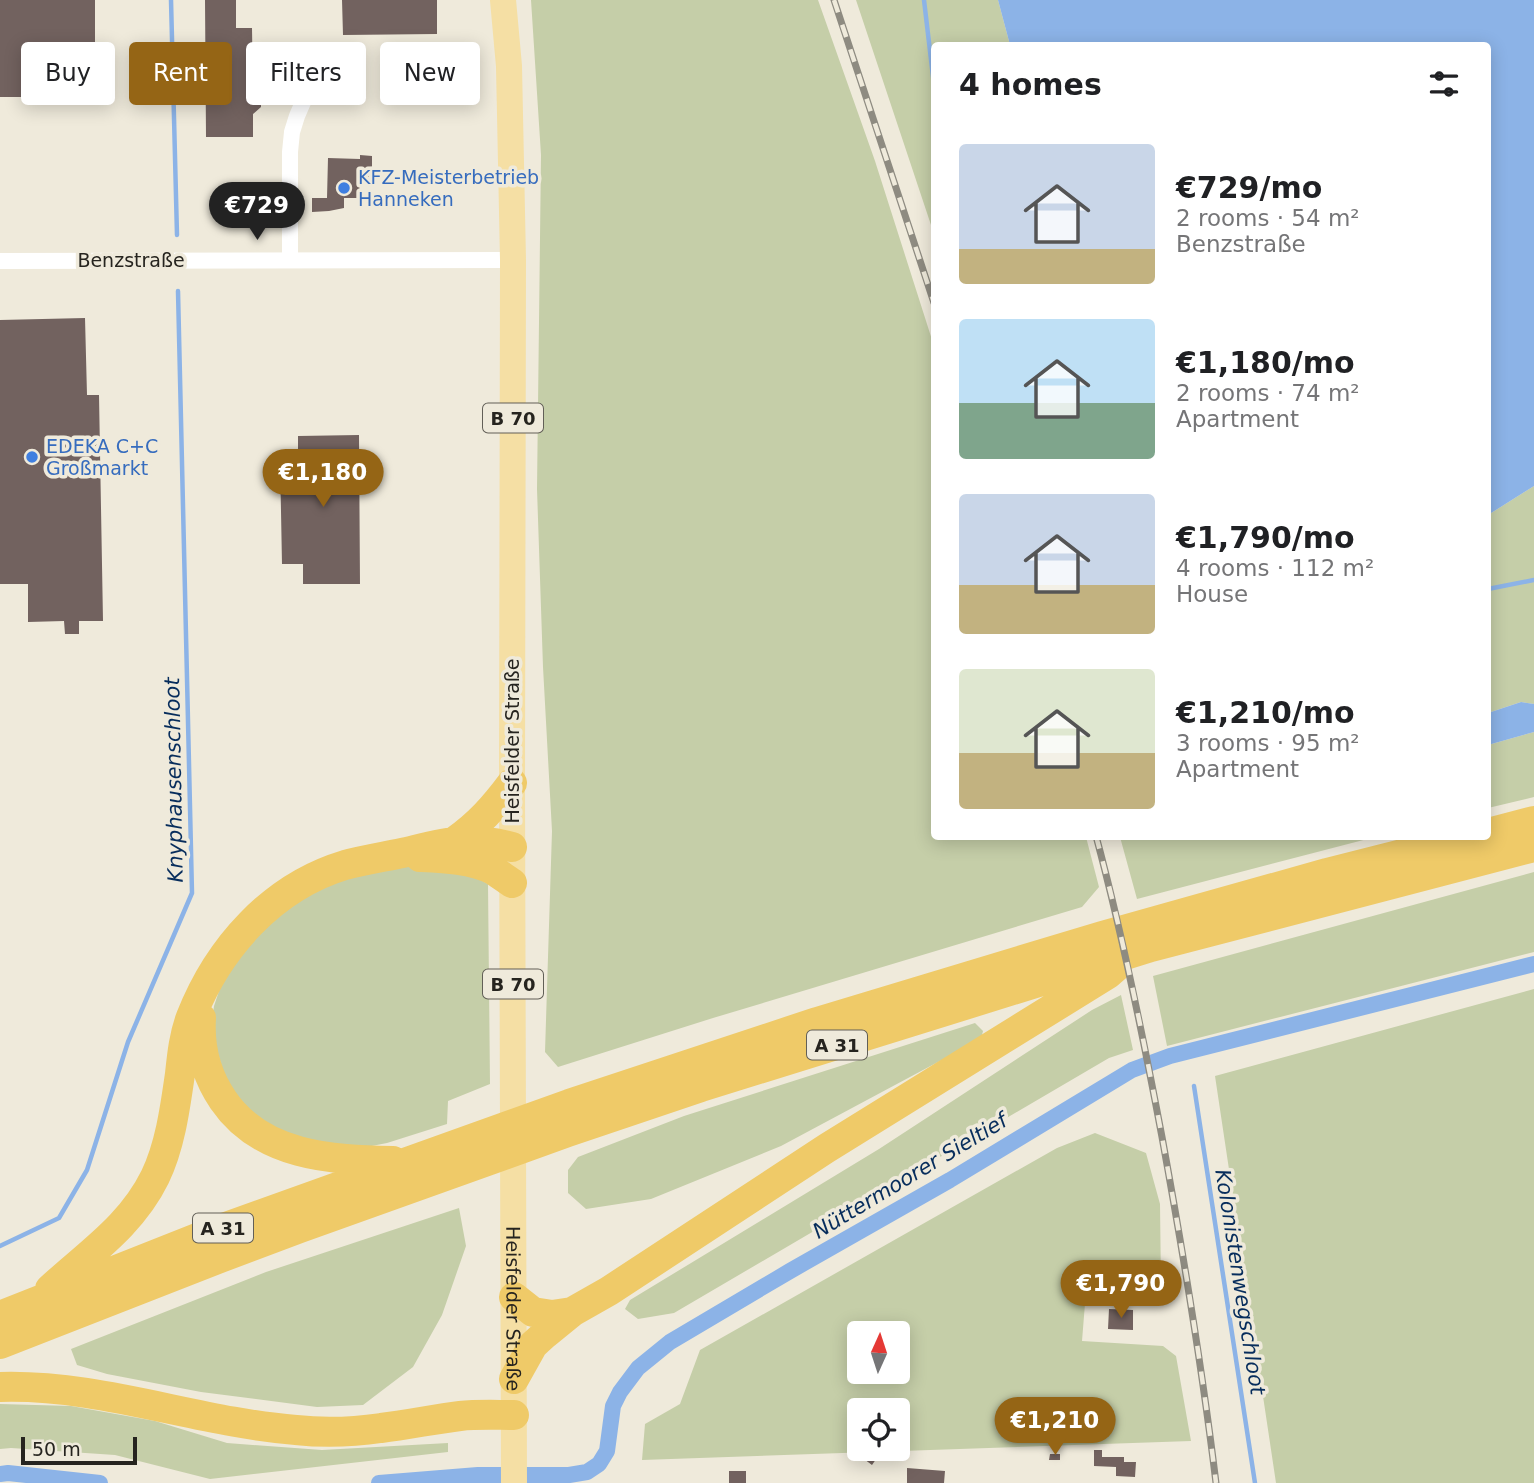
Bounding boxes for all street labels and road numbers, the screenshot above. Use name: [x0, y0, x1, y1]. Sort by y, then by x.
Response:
street label: Benzstraße: [77, 249, 185, 271]
road number: B 70: [483, 404, 543, 432]
street label: Heisfelder Straße: [501, 658, 523, 824]
road number: B 70: [483, 970, 543, 999]
road number: A 31: [807, 1030, 867, 1060]
road number: A 31: [193, 1213, 253, 1242]
street label: Heisfelder Straße: [502, 1226, 525, 1391]

